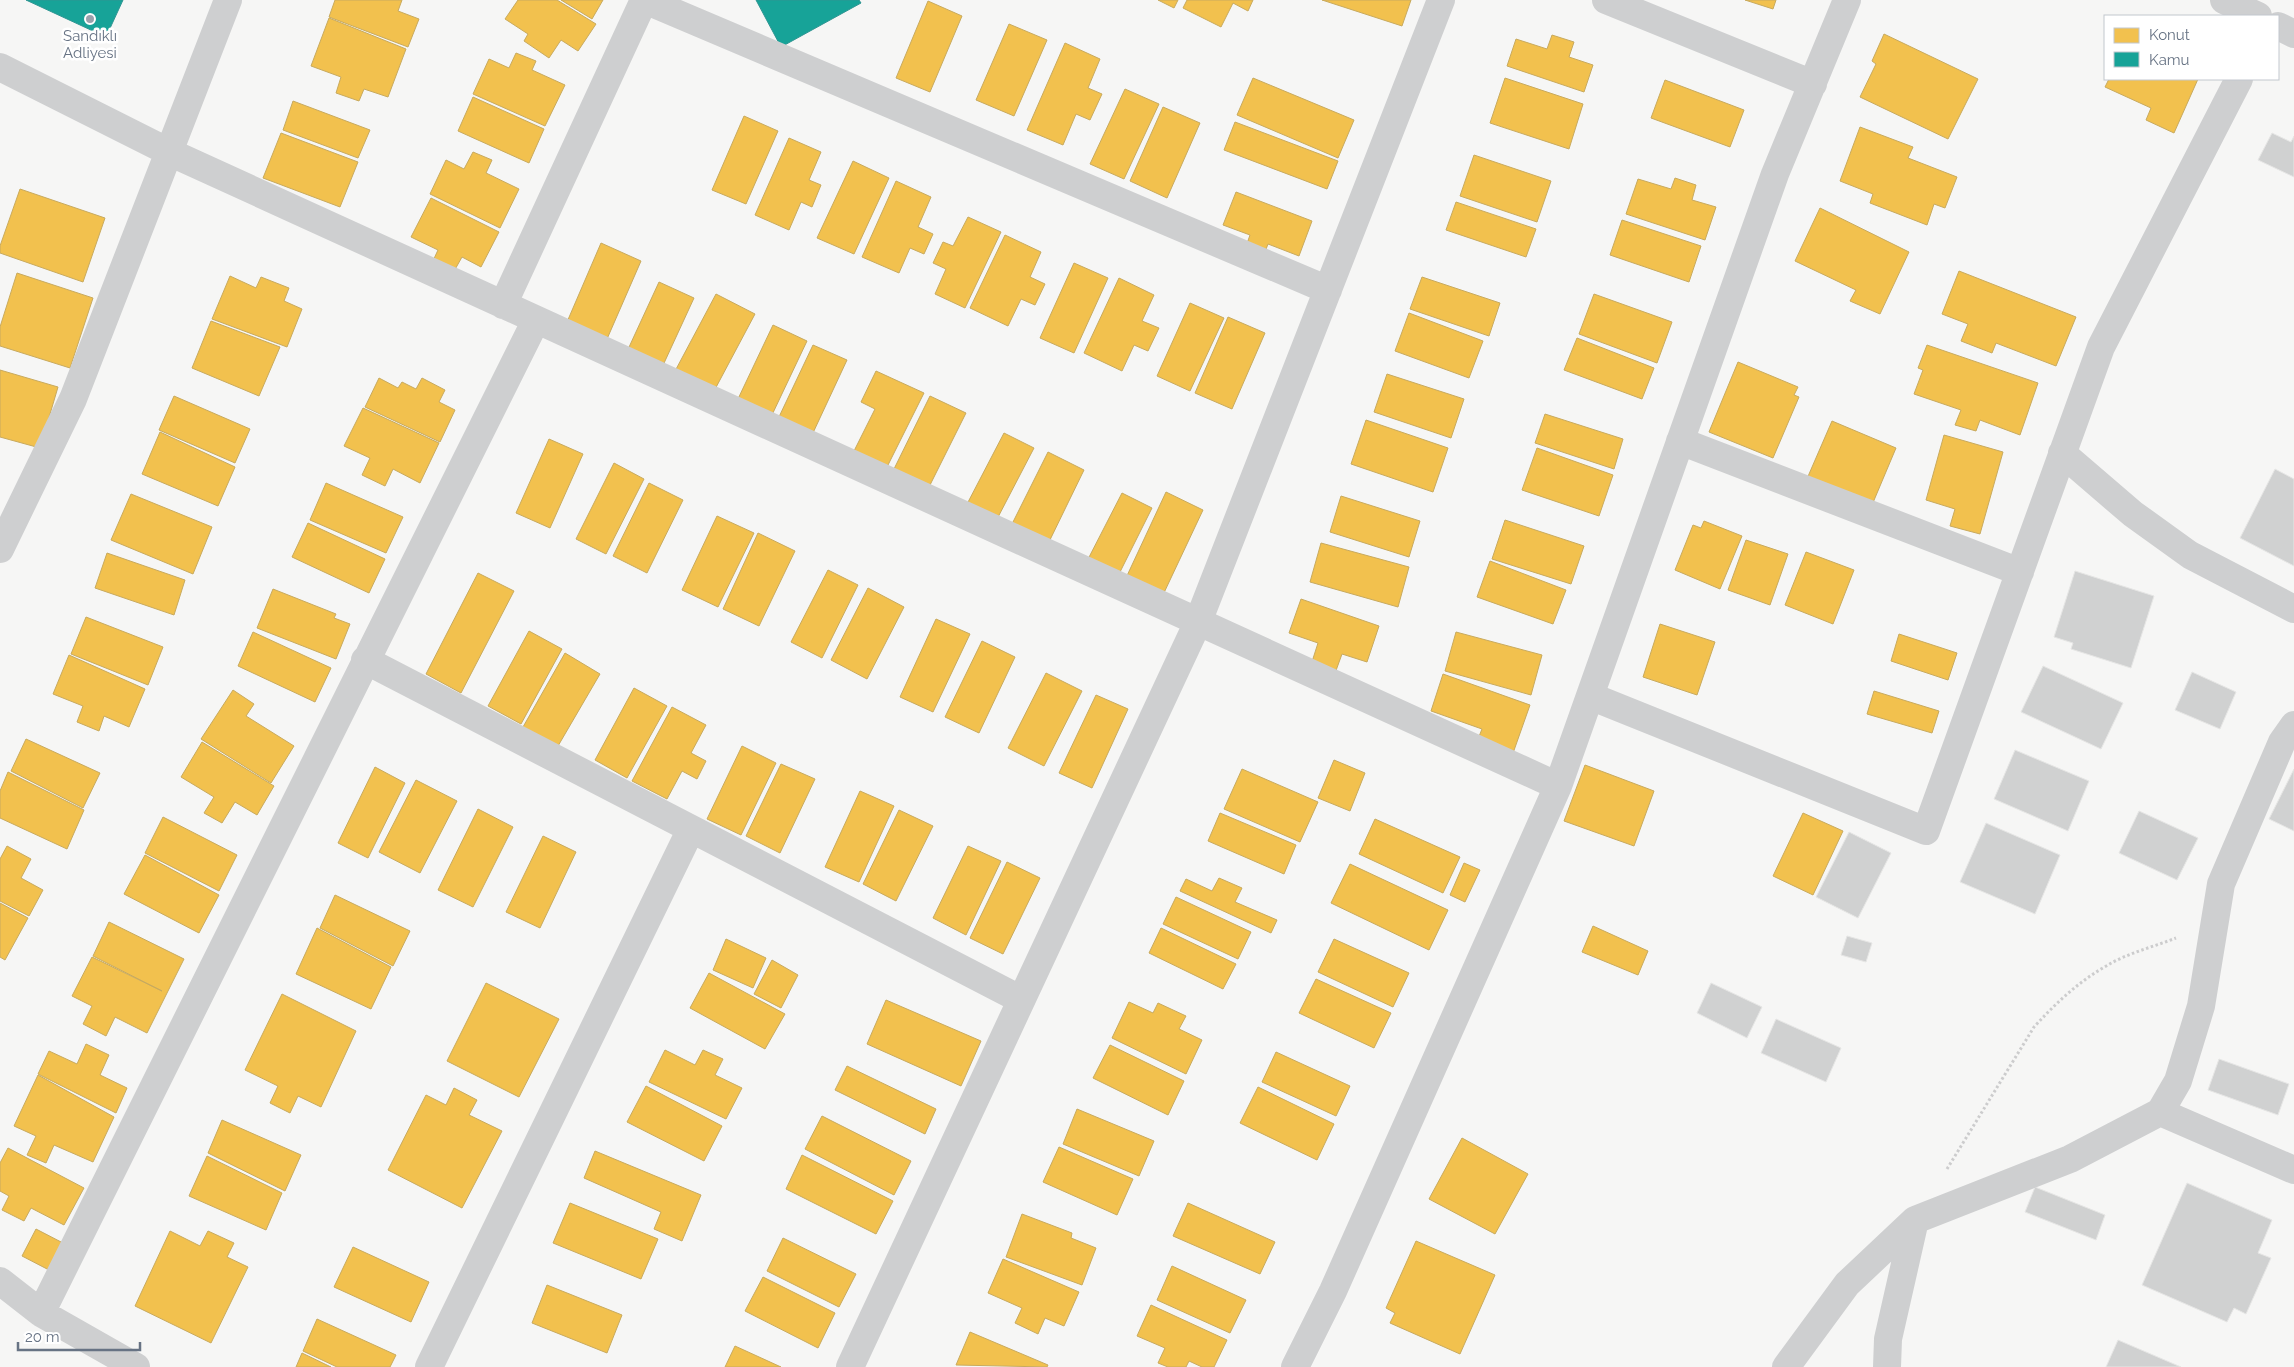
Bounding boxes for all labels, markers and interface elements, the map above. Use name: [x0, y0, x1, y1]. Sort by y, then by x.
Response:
marker: Sandıklı Adliyesi: [84, 13, 96, 25]
legend: [2104, 15, 2279, 80]
text: Konut: [2149, 26, 2190, 44]
place label: Sandıklı Adliyesi: [63, 27, 117, 62]
text: Kamu: [2149, 51, 2190, 69]
scale bar: [18, 1320, 140, 1352]
text: 20 m: [25, 1328, 60, 1346]

